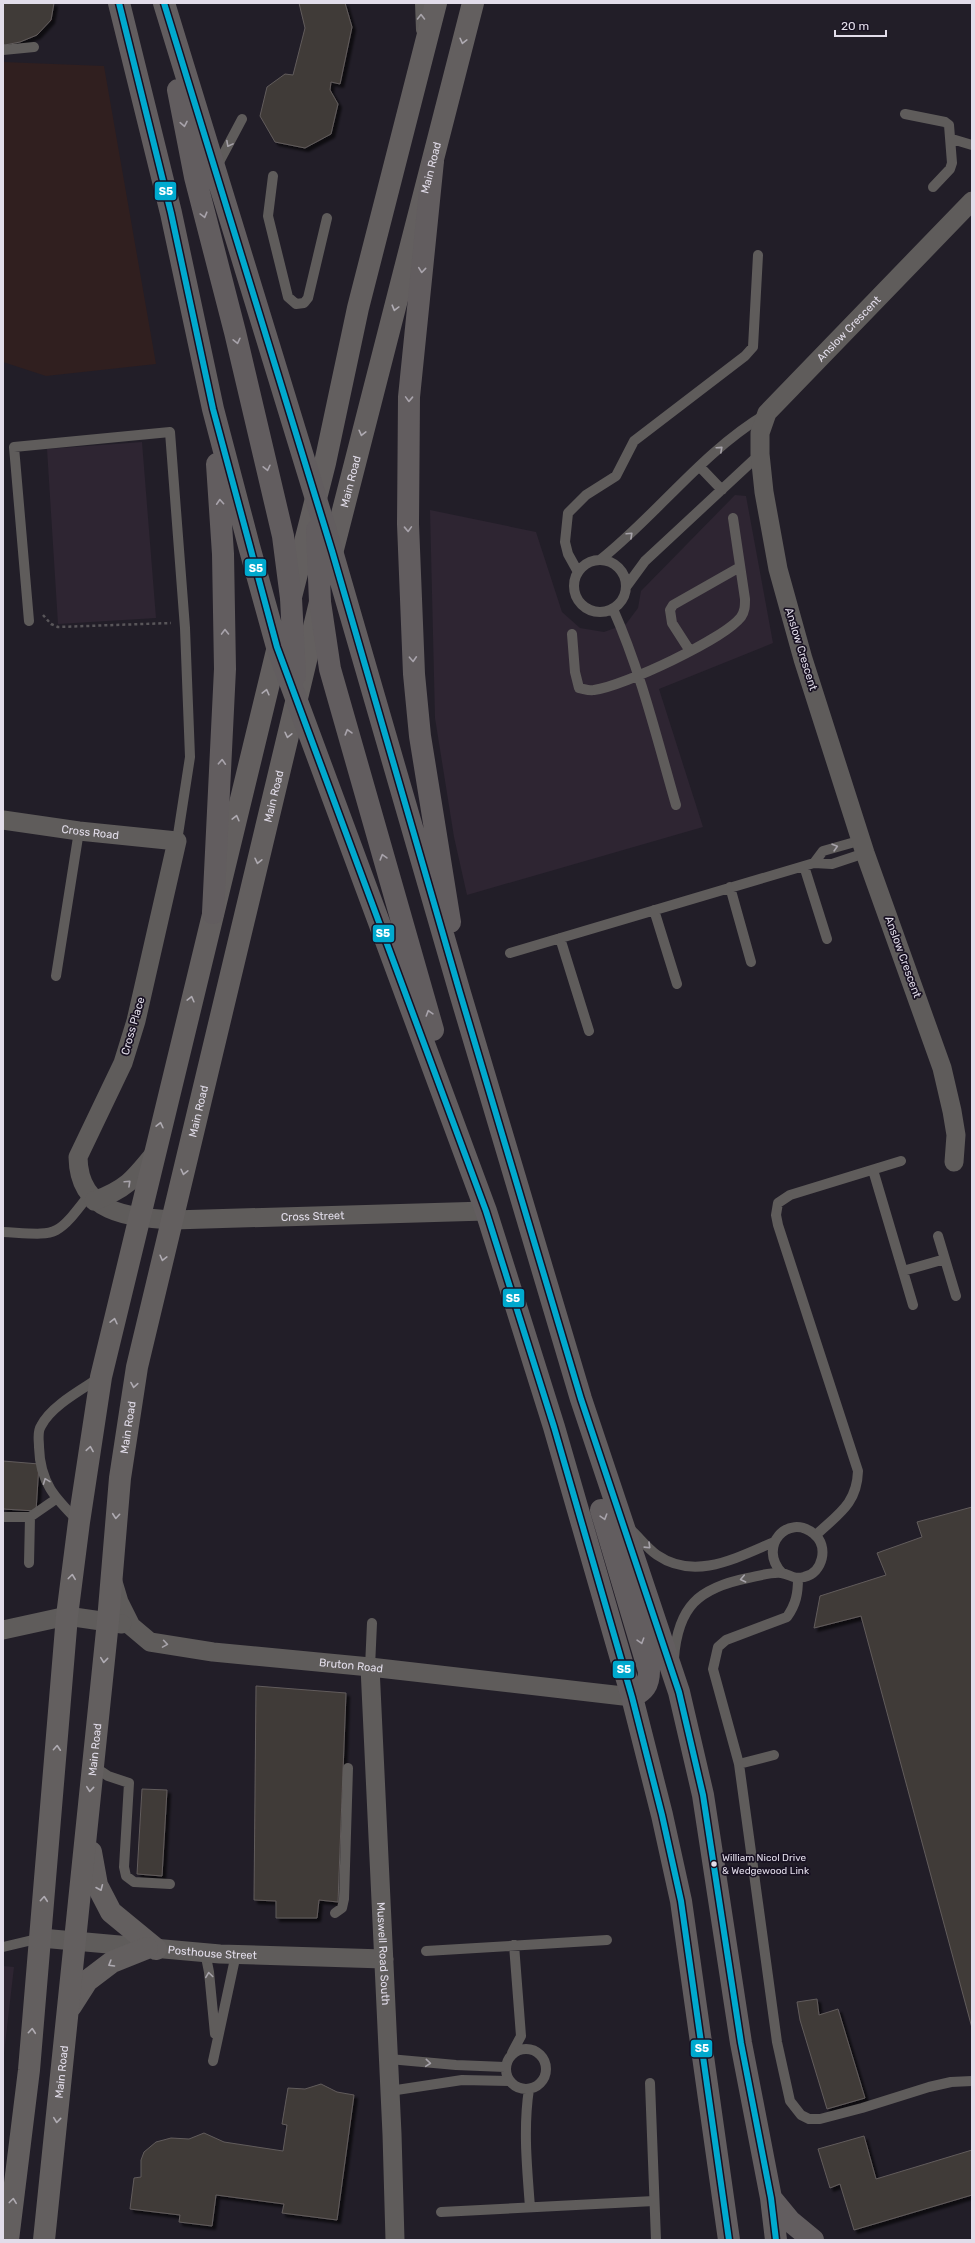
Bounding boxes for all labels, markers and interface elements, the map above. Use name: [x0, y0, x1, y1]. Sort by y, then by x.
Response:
scale bar: [835, 12, 886, 38]
one-way arrow: [417, 14, 425, 20]
text: 20 m: [841, 19, 869, 33]
one-way arrow: [459, 37, 468, 44]
one-way arrow: [180, 121, 188, 127]
one-way arrow: [226, 140, 233, 147]
street label: Main Road: [418, 140, 444, 195]
line badge: S5: [154, 181, 177, 201]
text: S5: [159, 185, 173, 198]
one-way arrow: [200, 212, 208, 218]
one-way arrow: [417, 267, 426, 273]
street label: Anslow Crescent: [814, 293, 884, 364]
one-way arrow: [391, 304, 399, 311]
one-way arrow: [232, 337, 241, 344]
one-way arrow: [405, 396, 413, 402]
one-way arrow: [358, 430, 366, 436]
one-way arrow: [715, 446, 723, 453]
street label: Main Road: [337, 454, 363, 509]
one-way arrow: [263, 464, 271, 471]
one-way arrow: [215, 499, 224, 505]
one-way arrow: [404, 526, 412, 532]
one-way arrow: [625, 533, 633, 540]
line badge: S5: [244, 558, 267, 577]
text: S5: [249, 562, 263, 575]
street label: Anslow Crescent: [782, 606, 820, 693]
one-way arrow: [221, 629, 229, 635]
one-way arrow: [409, 656, 417, 662]
one-way arrow: [262, 689, 270, 695]
one-way arrow: [344, 729, 353, 736]
one-way arrow: [284, 731, 292, 738]
one-way arrow: [217, 759, 226, 765]
street label: Main Road: [261, 769, 286, 823]
one-way arrow: [231, 815, 240, 822]
street label: Cross Road: [61, 822, 120, 842]
one-way arrow: [831, 843, 838, 852]
one-way arrow: [379, 854, 387, 860]
one-way arrow: [254, 858, 262, 864]
street label: Anslow Crescent: [882, 914, 924, 1000]
line badge: S5: [372, 924, 395, 943]
text: S5: [376, 927, 390, 940]
street label: Cross Place: [119, 996, 147, 1056]
one-way arrow: [187, 996, 195, 1002]
one-way arrow: [425, 1010, 434, 1017]
street label: Main Road: [186, 1084, 211, 1139]
one-way arrow: [156, 1122, 164, 1128]
one-way arrow: [181, 1169, 189, 1175]
one-way arrow: [124, 1181, 131, 1188]
street label: Cross Street: [281, 1209, 345, 1223]
one-way arrow: [160, 1255, 168, 1262]
line badge: S5: [502, 1288, 525, 1308]
text: S5: [506, 1292, 520, 1305]
one-way arrow: [109, 1318, 118, 1325]
one-way arrow: [130, 1382, 139, 1388]
street label: Main Road: [117, 1400, 138, 1455]
one-way arrow: [85, 1446, 94, 1452]
one-way arrow: [43, 1478, 51, 1485]
one-way arrow: [112, 1513, 121, 1520]
one-way arrow: [599, 1513, 608, 1520]
one-way arrow: [643, 1541, 651, 1549]
one-way arrow: [67, 1574, 76, 1580]
one-way arrow: [740, 1574, 746, 1583]
one-way arrow: [636, 1638, 645, 1645]
one-way arrow: [162, 1640, 168, 1648]
street label: Bruton Road: [318, 1656, 384, 1675]
one-way arrow: [100, 1657, 109, 1663]
line badge: S5: [612, 1660, 635, 1679]
text: S5: [617, 1663, 631, 1676]
street label: Main Road: [86, 1723, 104, 1777]
one-way arrow: [53, 1745, 62, 1751]
one-way arrow: [86, 1786, 95, 1792]
place label: William Nicol Drive & Wedgewood Link: [722, 1852, 810, 1877]
marker: William Nicol Drive & Wedgewood Link: [709, 1859, 719, 1869]
one-way arrow: [95, 1885, 103, 1892]
one-way arrow: [39, 1896, 48, 1902]
street label: Muswell Road South: [375, 1902, 392, 2006]
street label: Posthouse Street: [167, 1943, 258, 1962]
one-way arrow: [109, 1959, 116, 1966]
one-way arrow: [205, 1972, 214, 1978]
one-way arrow: [28, 2028, 37, 2035]
line badge: S5: [690, 2039, 713, 2058]
text: S5: [695, 2042, 709, 2055]
street label: Main Road: [52, 2045, 71, 2099]
one-way arrow: [425, 2058, 431, 2067]
one-way arrow: [52, 2117, 61, 2123]
one-way arrow: [8, 2198, 17, 2204]

